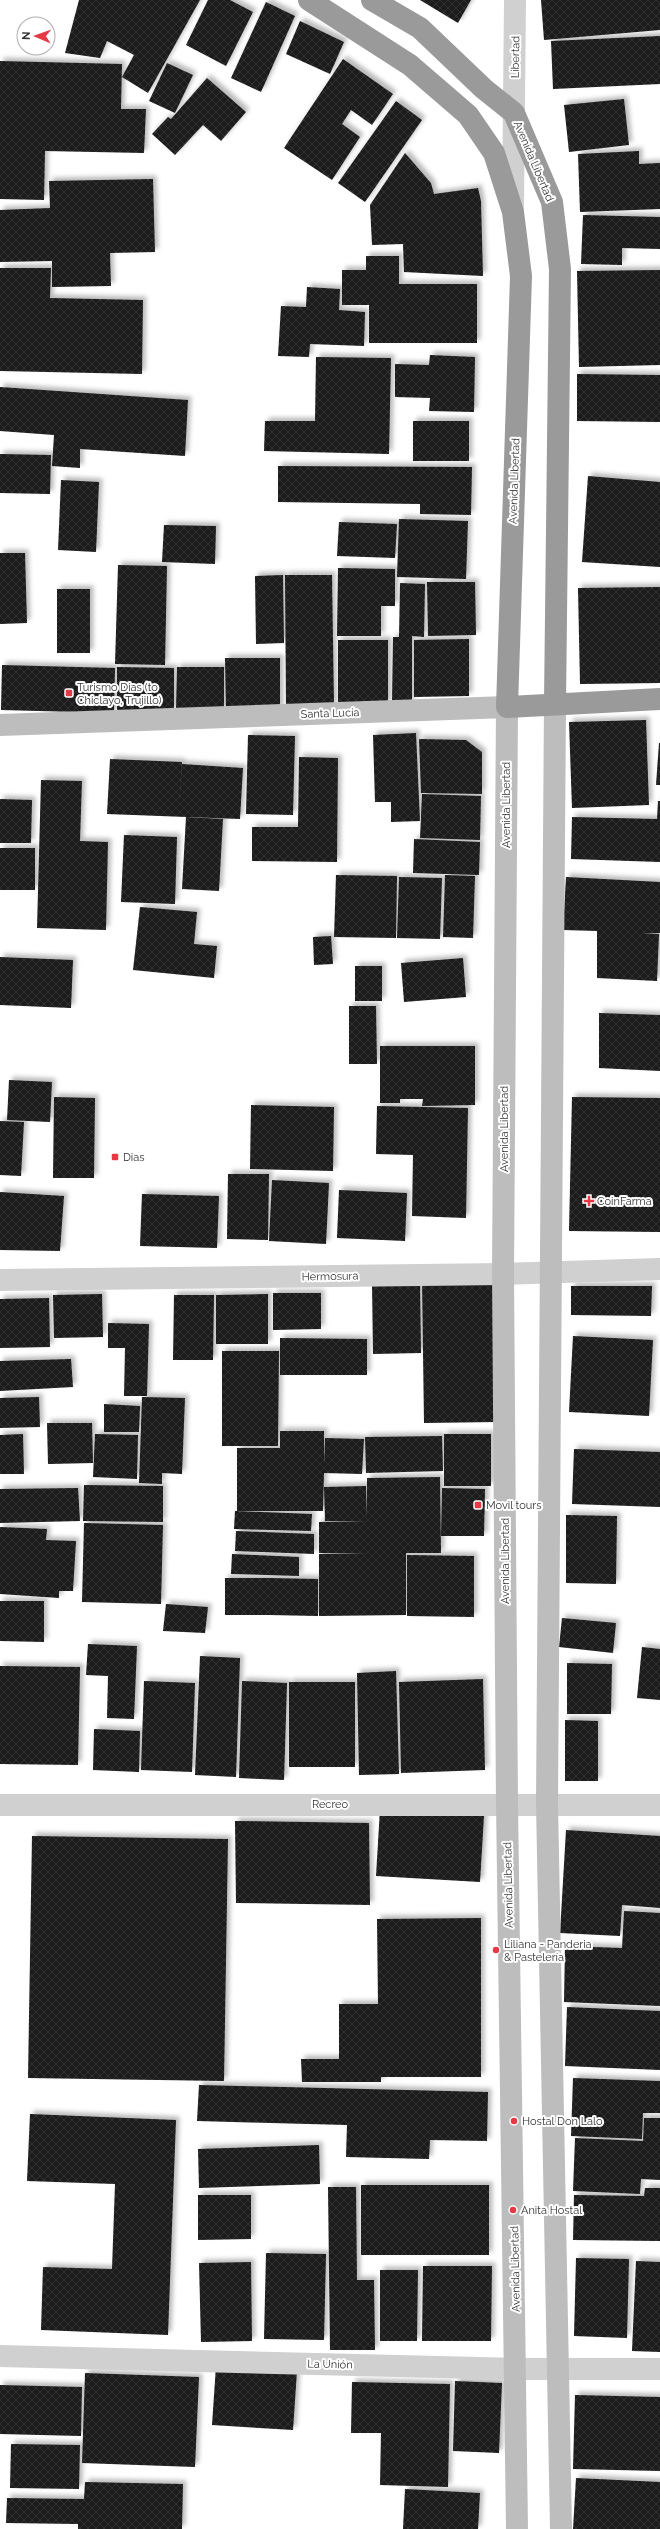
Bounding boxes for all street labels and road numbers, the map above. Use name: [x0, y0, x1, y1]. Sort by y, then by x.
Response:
street label: Libertad: [509, 36, 522, 78]
street label: Avenida Libertad: [511, 119, 556, 203]
street label: Avenida Libertad: [507, 438, 523, 524]
street label: Santa Lucía: [300, 706, 360, 721]
street label: Avenida Libertad: [500, 762, 513, 848]
street label: Avenida Libertad: [498, 1086, 511, 1172]
street label: Hermosura: [302, 1270, 358, 1283]
street label: Avenida Libertad: [499, 1518, 512, 1604]
street label: Recreo: [312, 1798, 349, 1811]
street label: Avenida Libertad: [501, 1842, 516, 1928]
street label: Avenida Libertad: [508, 2226, 523, 2312]
street label: La Unión: [307, 2358, 353, 2371]

